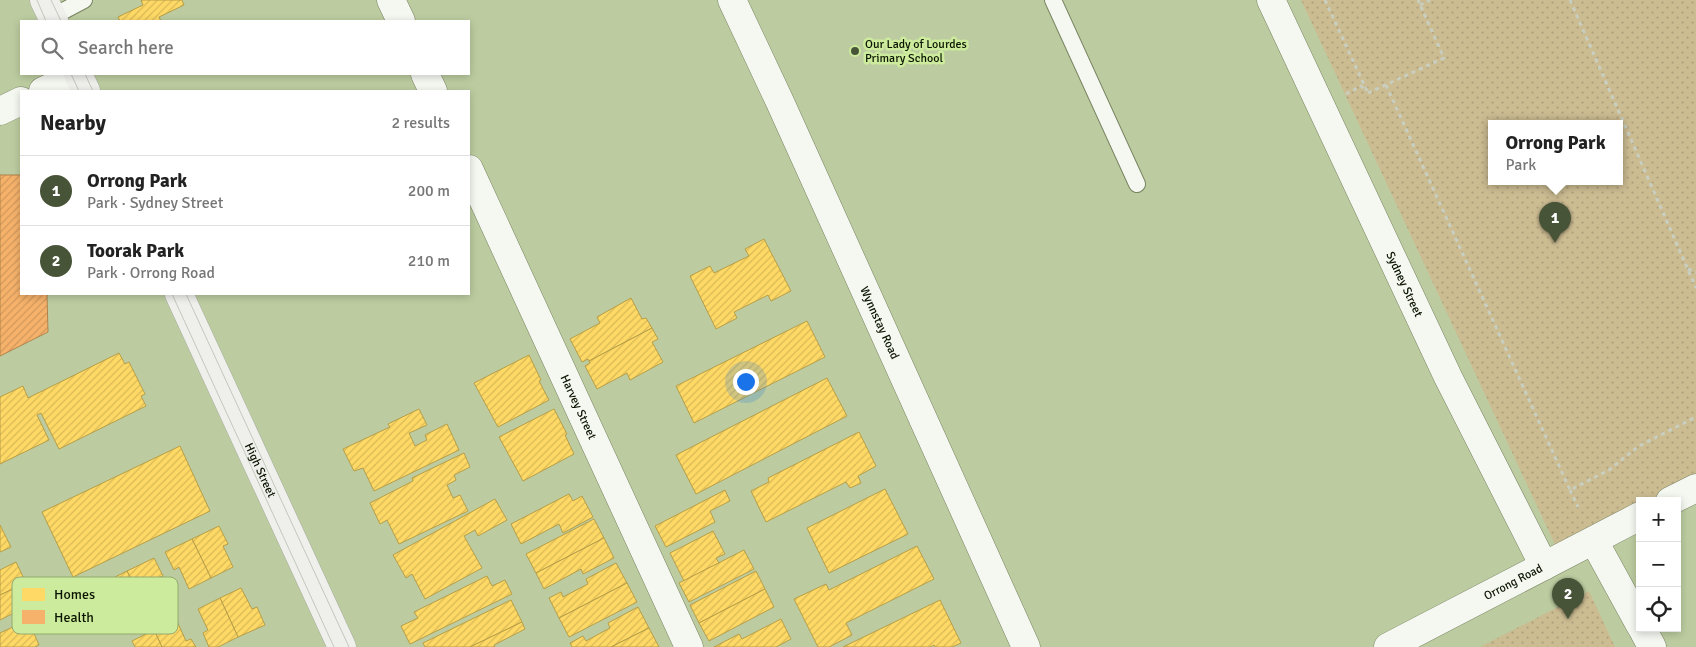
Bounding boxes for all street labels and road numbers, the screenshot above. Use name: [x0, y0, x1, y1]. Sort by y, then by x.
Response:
street label: Sydney Street: [1383, 249, 1426, 319]
street label: Wynnstay Road: [857, 284, 903, 362]
street label: Harvey Street: [557, 372, 600, 442]
street label: High Street: [241, 441, 279, 500]
street label: Orrong Road: [1481, 561, 1545, 603]

